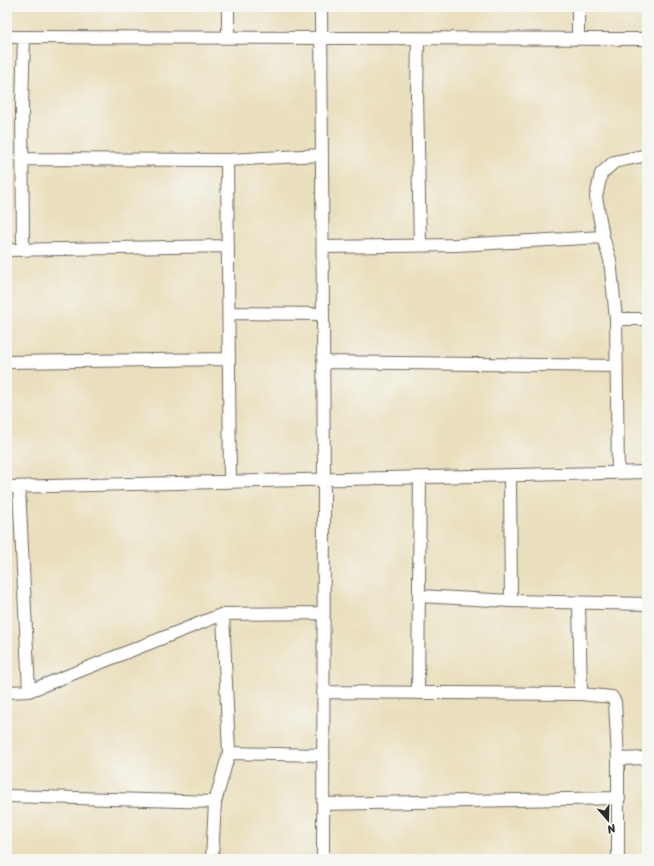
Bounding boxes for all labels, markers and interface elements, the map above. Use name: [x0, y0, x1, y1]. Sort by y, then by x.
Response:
north arrow: [588, 800, 628, 840]
text: N: [604, 818, 619, 839]

